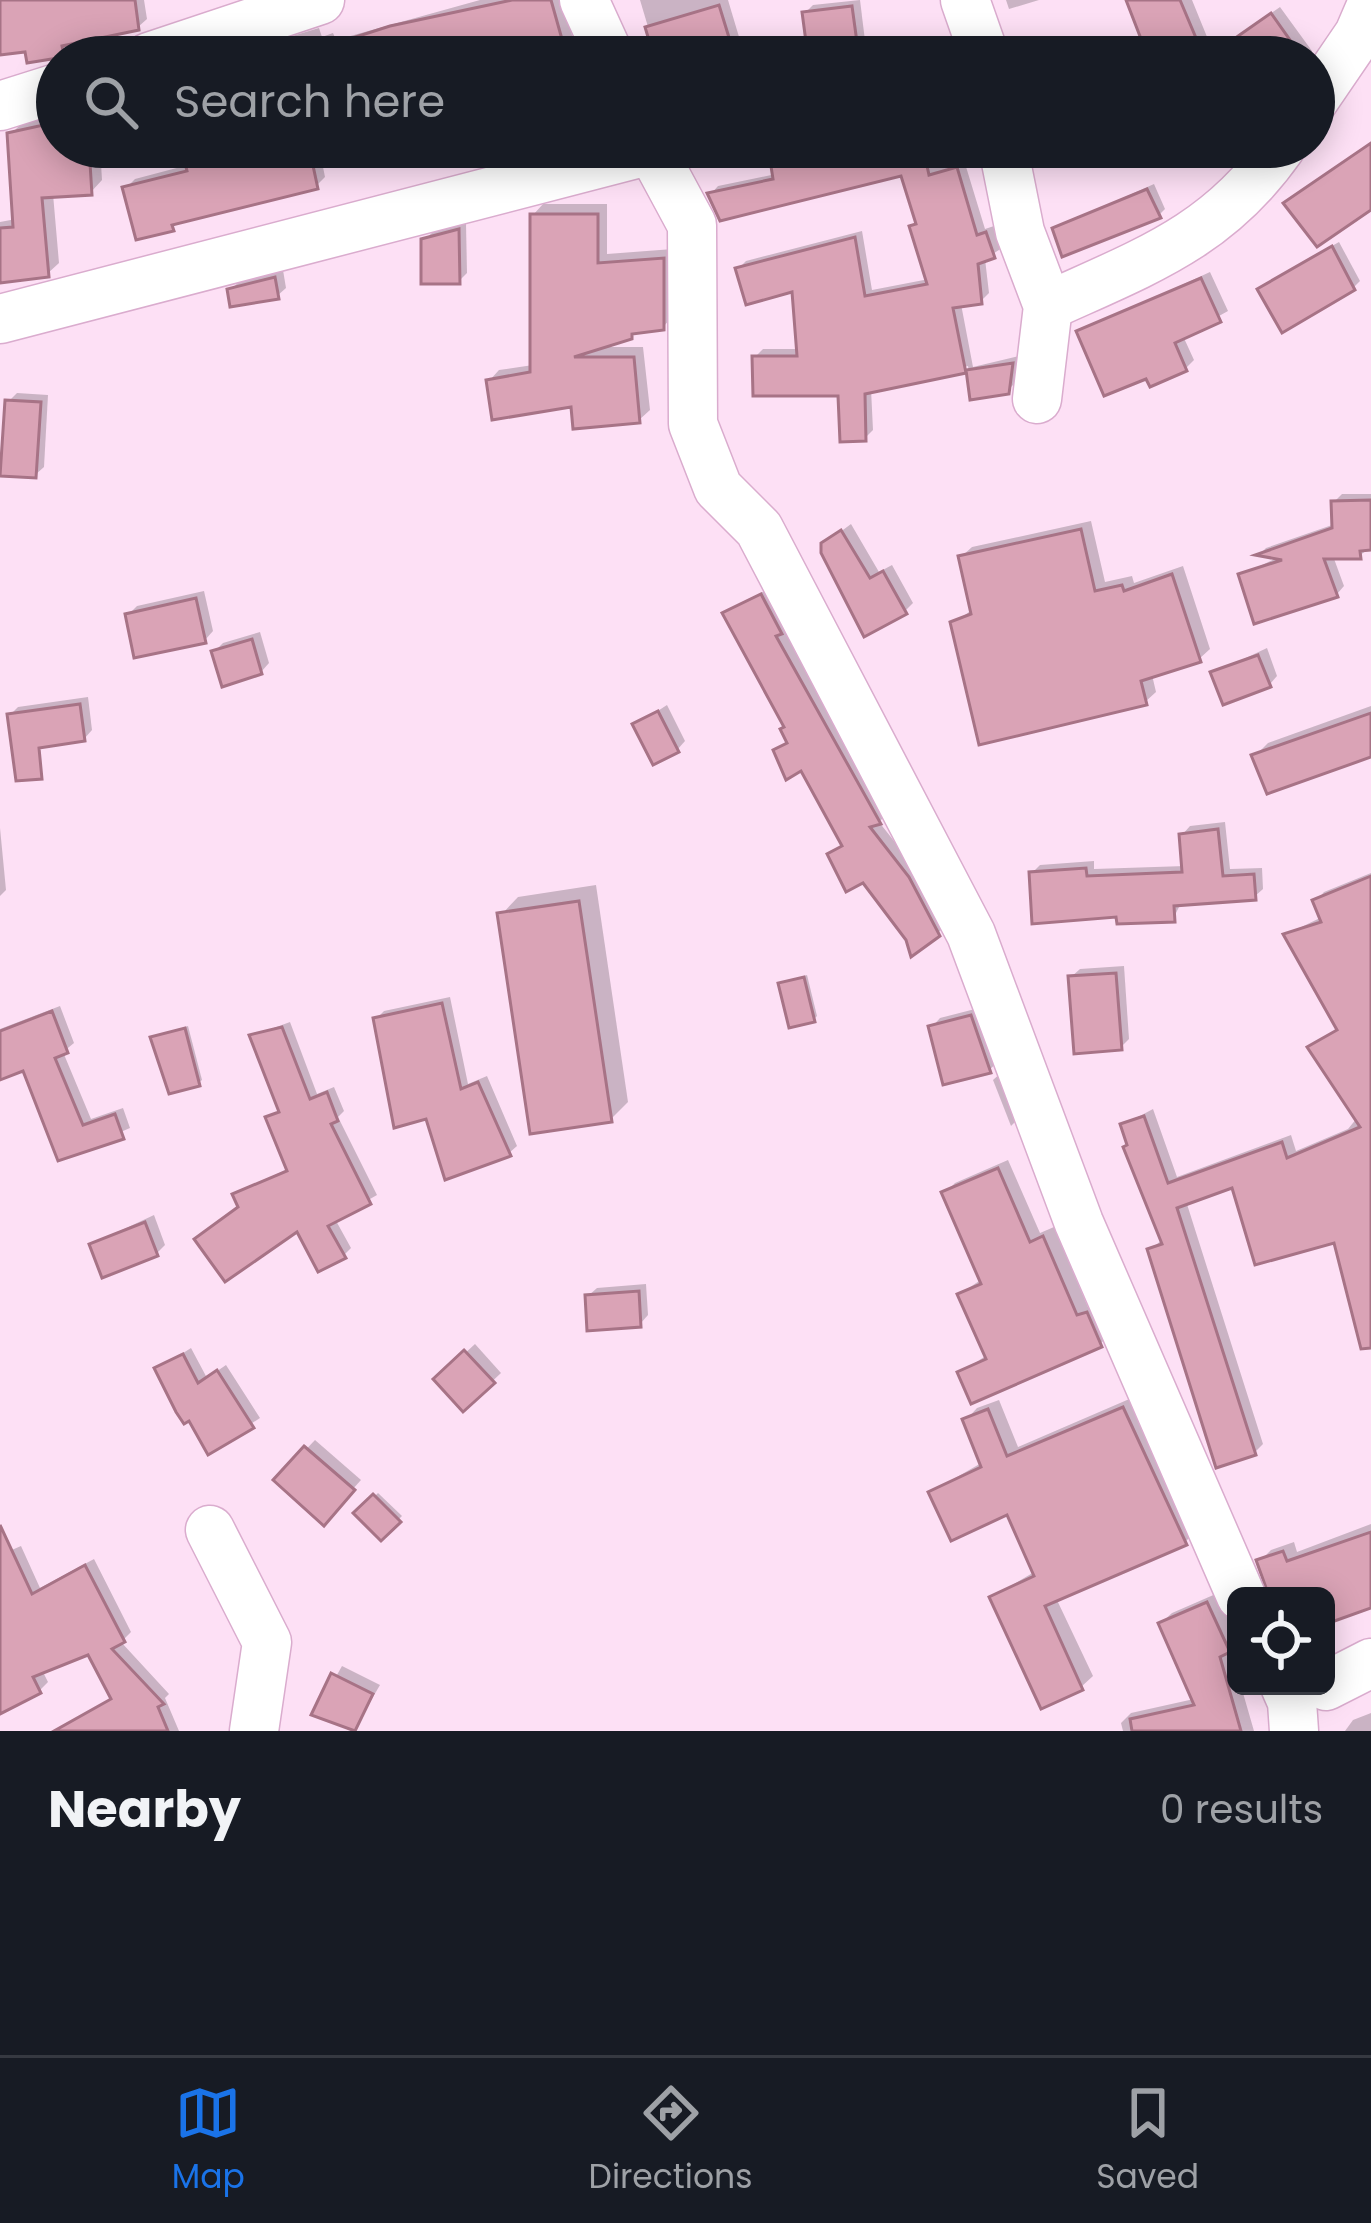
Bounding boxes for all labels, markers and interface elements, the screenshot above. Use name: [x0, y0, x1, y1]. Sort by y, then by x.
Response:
search box: [36, 36, 1335, 168]
icon: search: [78, 69, 144, 135]
text: Search here: [174, 70, 445, 133]
map controls: [1227, 1587, 1335, 1695]
button: locate: [1227, 1587, 1335, 1695]
text: Nearby: [48, 1773, 241, 1845]
text: 0 results: [1160, 1782, 1323, 1837]
tab: Map: [172, 2080, 245, 2202]
tab: Directions: [589, 2080, 752, 2202]
tab: Saved: [1096, 2080, 1199, 2202]

